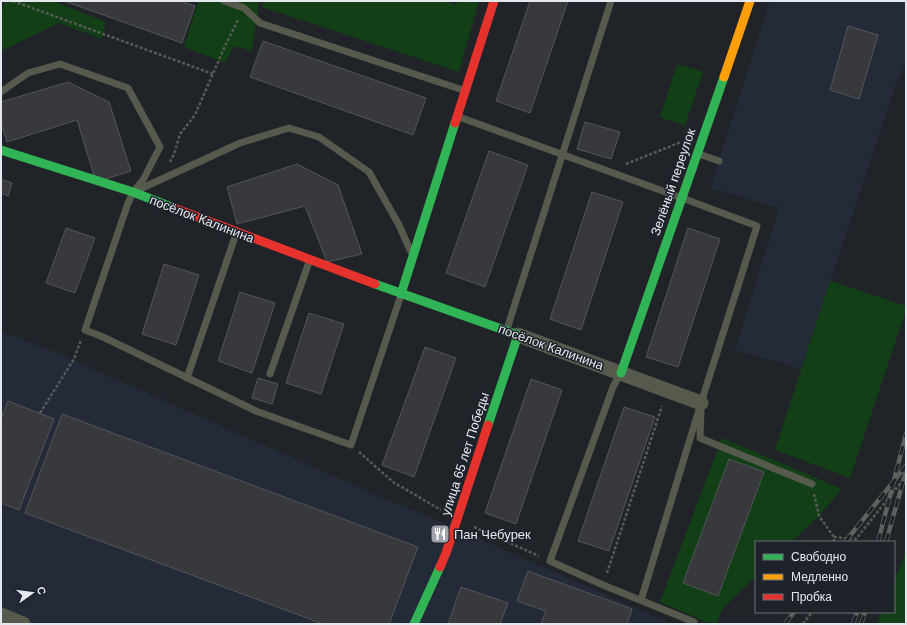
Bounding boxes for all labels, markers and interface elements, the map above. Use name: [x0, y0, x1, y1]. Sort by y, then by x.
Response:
street label: Зелёный переулок: [648, 126, 698, 238]
street label: посёлок Калинина: [148, 192, 257, 246]
street label: посёлок Калинина: [496, 321, 606, 373]
street label: улица 65 лет Победы: [438, 390, 492, 518]
restaurant icon: Пан Чебурек: [429, 523, 451, 545]
place label: Пан Чебурек: [454, 527, 531, 542]
legend: [755, 541, 895, 613]
text: Свободно: [791, 550, 846, 564]
text: Медленно: [791, 570, 848, 584]
north arrow: [12, 573, 52, 613]
text: С: [35, 585, 48, 596]
text: Пробка: [791, 590, 832, 604]

